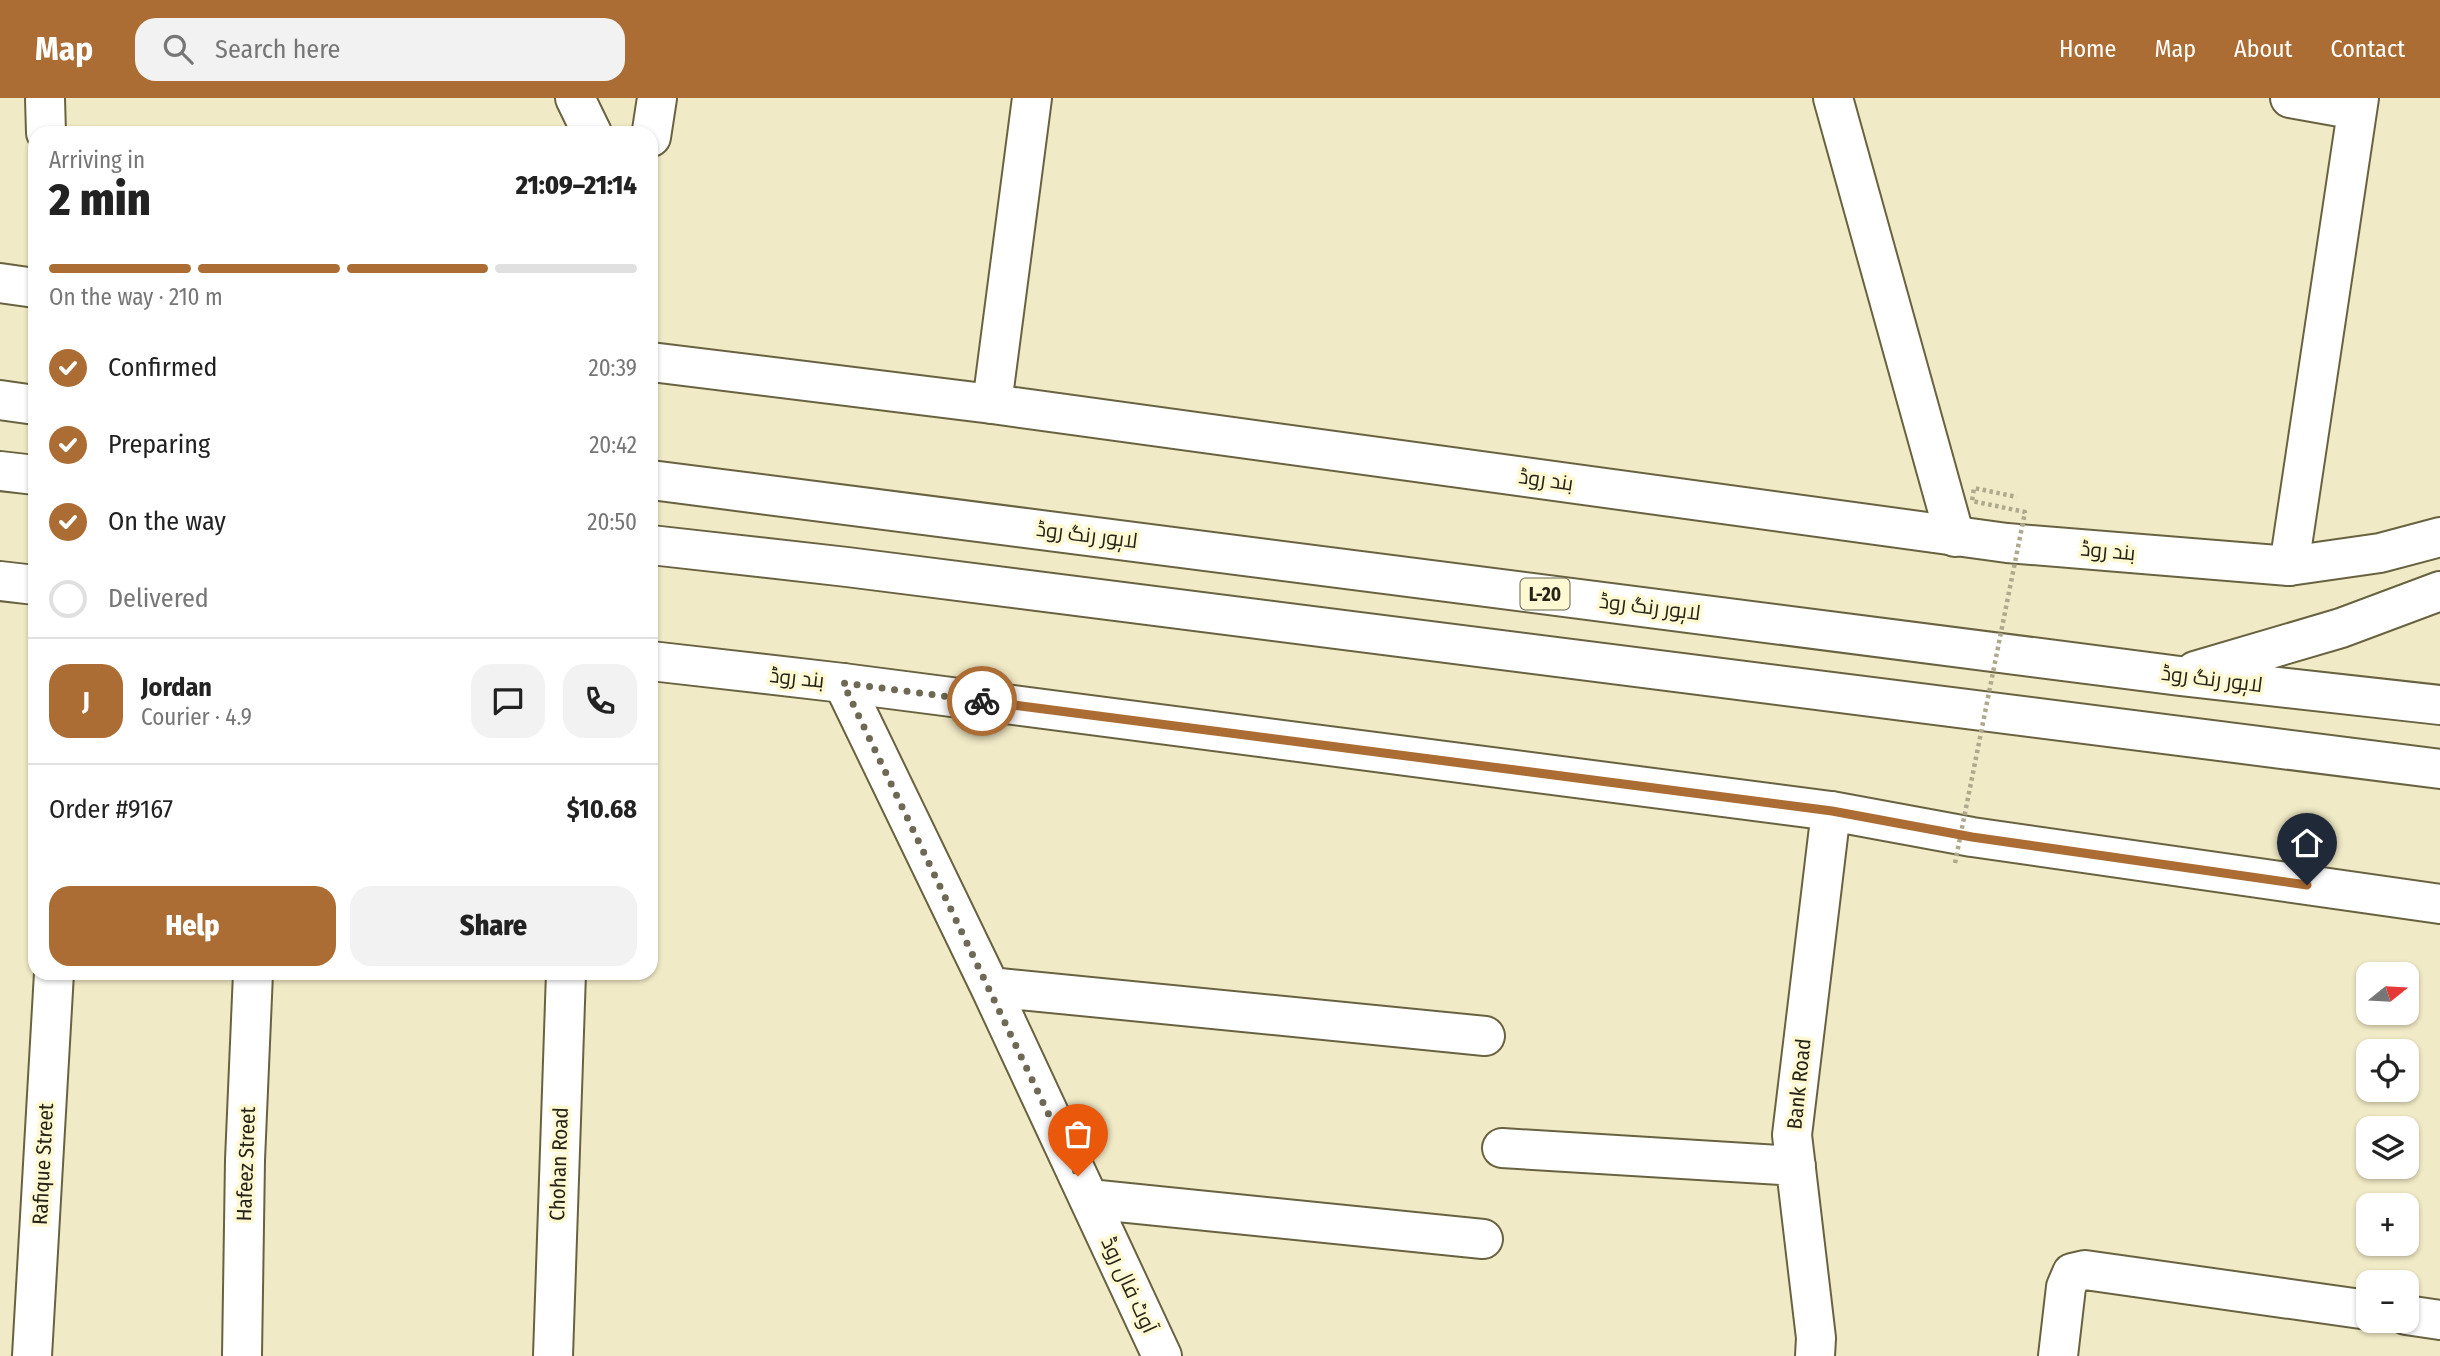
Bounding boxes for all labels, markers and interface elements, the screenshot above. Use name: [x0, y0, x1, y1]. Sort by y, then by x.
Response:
search box: [135, 18, 625, 81]
text: Map: [35, 29, 93, 69]
icon: search: [159, 30, 197, 68]
text: Search here: [215, 34, 340, 65]
text: Home: [2059, 35, 2116, 63]
text: Map: [2154, 35, 2196, 63]
text: About: [2234, 35, 2292, 63]
text: Contact: [2330, 35, 2405, 63]
text: Arriving in: [49, 146, 145, 174]
text: 21:09–21:14: [516, 170, 637, 201]
text: 2 min: [49, 172, 151, 227]
text: On the way · 210 m: [49, 283, 223, 311]
icon: check: [49, 349, 87, 387]
text: Confirmed: [108, 352, 218, 383]
text: 20:39: [588, 354, 637, 382]
icon: check: [49, 426, 87, 464]
text: Preparing: [108, 429, 210, 460]
text: 20:42: [589, 431, 637, 459]
street label: بند روڈ: [1517, 463, 1575, 497]
icon: check: [49, 503, 87, 541]
text: On the way: [108, 506, 226, 537]
text: 20:50: [587, 508, 637, 536]
street label: لاہور رنگ روڈ: [1035, 516, 1139, 555]
street label: بند روڈ: [2079, 536, 2137, 566]
road number: L-20: [1520, 579, 1570, 610]
text: Delivered: [108, 583, 209, 614]
street label: لاہور رنگ روڈ: [1598, 588, 1702, 627]
street label: لاہور رنگ روڈ: [2160, 660, 2264, 699]
street label: بند روڈ: [768, 662, 826, 694]
button: chat: [471, 664, 545, 738]
button: phone: [563, 664, 637, 738]
courier: [947, 666, 1017, 736]
text: Jordan: [141, 672, 212, 703]
icon: bike: [963, 682, 1001, 720]
text: J: [82, 686, 90, 717]
text: Courier · 4.9: [141, 703, 252, 731]
text: Order #9167: [49, 794, 173, 825]
text: $10.68: [567, 794, 637, 825]
pin: [2277, 813, 2337, 885]
icon: home: [2288, 824, 2326, 862]
button: Help: [49, 886, 336, 966]
button: Share: [350, 886, 637, 966]
north arrow: [2356, 962, 2418, 1026]
map controls: [2356, 962, 2419, 1333]
street label: Bank Road: [1781, 1037, 1817, 1131]
button: locate: [2356, 1039, 2419, 1102]
street label: Rafique Street: [27, 1102, 59, 1225]
pin: [1048, 1104, 1108, 1176]
street label: Hafeez Street: [231, 1106, 261, 1222]
street label: Chohan Road: [544, 1107, 574, 1221]
icon: bag: [1059, 1115, 1097, 1153]
button: layers: [2356, 1116, 2419, 1179]
button: +: [2356, 1193, 2419, 1256]
street label: آوٹ فال روڈ: [1095, 1233, 1163, 1338]
button: −: [2356, 1270, 2419, 1333]

